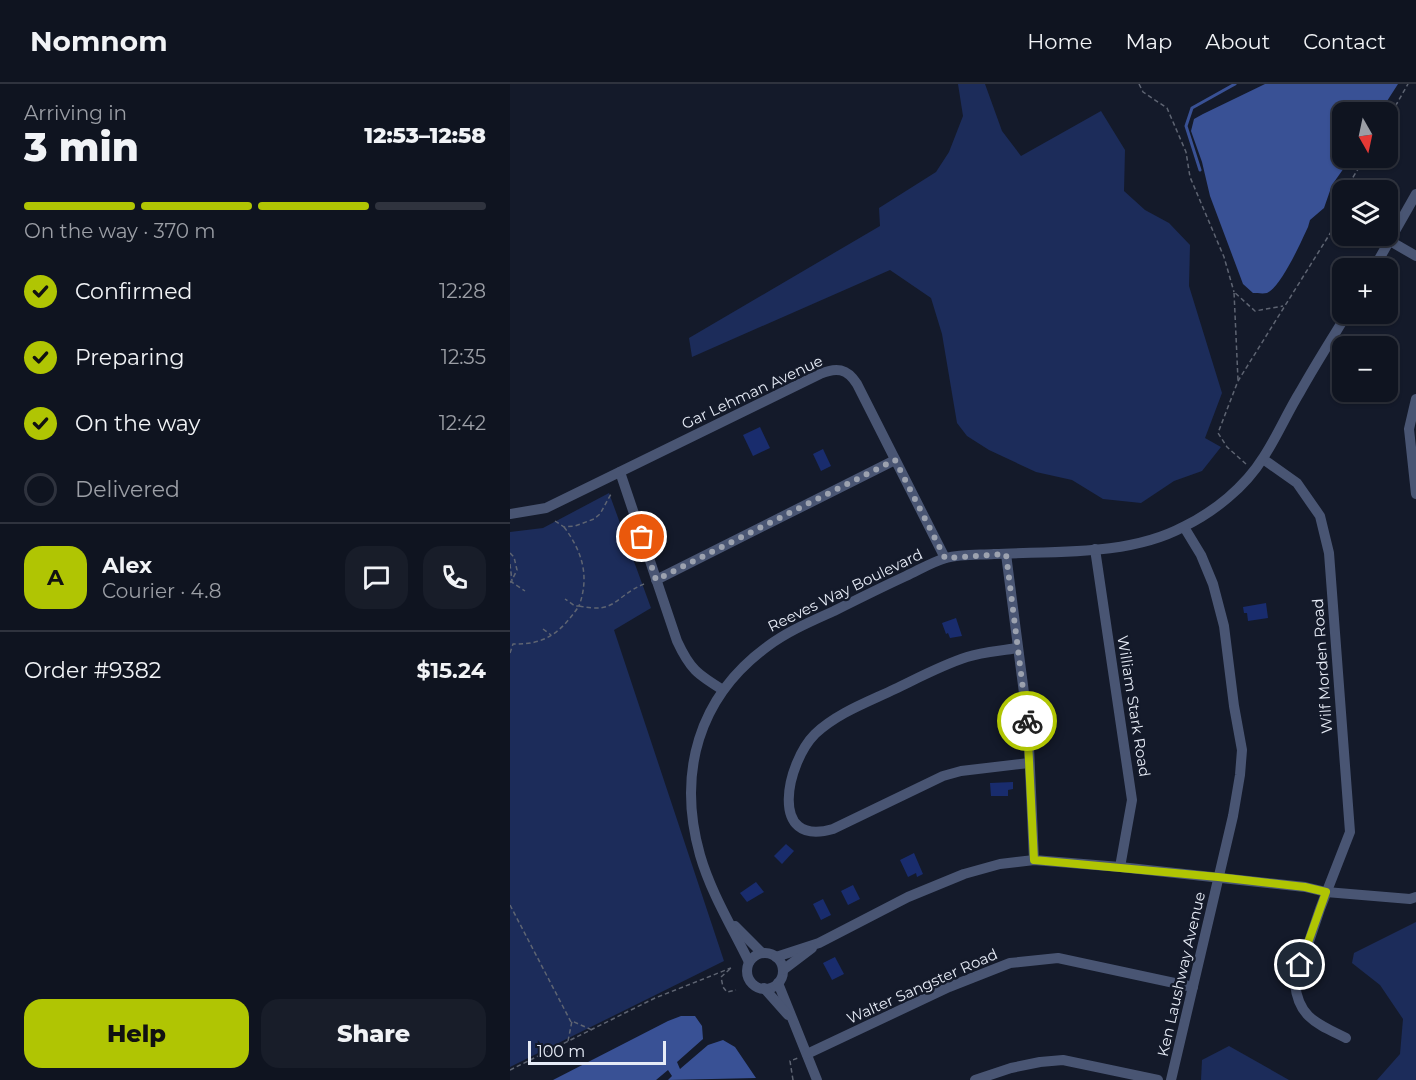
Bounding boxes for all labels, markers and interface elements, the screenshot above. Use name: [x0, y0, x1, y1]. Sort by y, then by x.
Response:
text: Nomnom: [30, 24, 168, 58]
text: Home: [1027, 29, 1092, 54]
text: Map: [1125, 29, 1172, 54]
text: About: [1205, 29, 1270, 54]
text: Contact: [1303, 29, 1386, 54]
text: Arriving in: [24, 101, 127, 125]
north arrow: [1332, 102, 1398, 168]
map controls: [1332, 102, 1398, 402]
text: 12:53–12:58: [364, 122, 486, 149]
text: 3 min: [24, 123, 139, 171]
button: layers: [1332, 180, 1398, 246]
text: On the way · 370 m: [24, 219, 216, 243]
button: +: [1332, 258, 1398, 324]
icon: check: [24, 275, 57, 308]
text: Confirmed: [75, 278, 192, 305]
text: 12:28: [439, 279, 486, 303]
button: −: [1332, 336, 1398, 402]
icon: check: [24, 341, 57, 374]
text: Preparing: [75, 344, 184, 371]
text: 12:35: [441, 345, 486, 369]
street label: Gar Lehman Avenue: [678, 351, 826, 433]
icon: check: [24, 407, 57, 440]
text: On the way: [75, 410, 200, 437]
text: 12:42: [439, 411, 486, 435]
text: Delivered: [75, 476, 180, 503]
pin: [616, 511, 667, 562]
icon: bag: [625, 520, 658, 553]
street label: Reeves Way Boulevard: [764, 544, 926, 636]
button: chat: [345, 546, 408, 609]
button: phone: [423, 546, 486, 609]
text: Alex: [102, 552, 152, 579]
text: A: [47, 564, 64, 591]
text: Courier · 4.8: [102, 579, 221, 603]
street label: Wilf Morden Road: [1308, 598, 1336, 734]
street label: William Stark Road: [1113, 634, 1155, 778]
text: Order #9382: [24, 657, 161, 684]
text: $15.24: [417, 657, 486, 684]
courier: [997, 691, 1057, 751]
icon: bike: [1011, 705, 1044, 738]
street label: Ken Laushway Avenue: [1153, 890, 1209, 1058]
pin: [1274, 939, 1325, 990]
street label: Walter Sangster Road: [844, 944, 1000, 1028]
icon: home: [1283, 948, 1316, 981]
button: Help: [24, 999, 249, 1068]
button: Share: [261, 999, 486, 1068]
scale bar: [528, 1038, 666, 1066]
text: 100 m: [537, 1042, 585, 1061]

